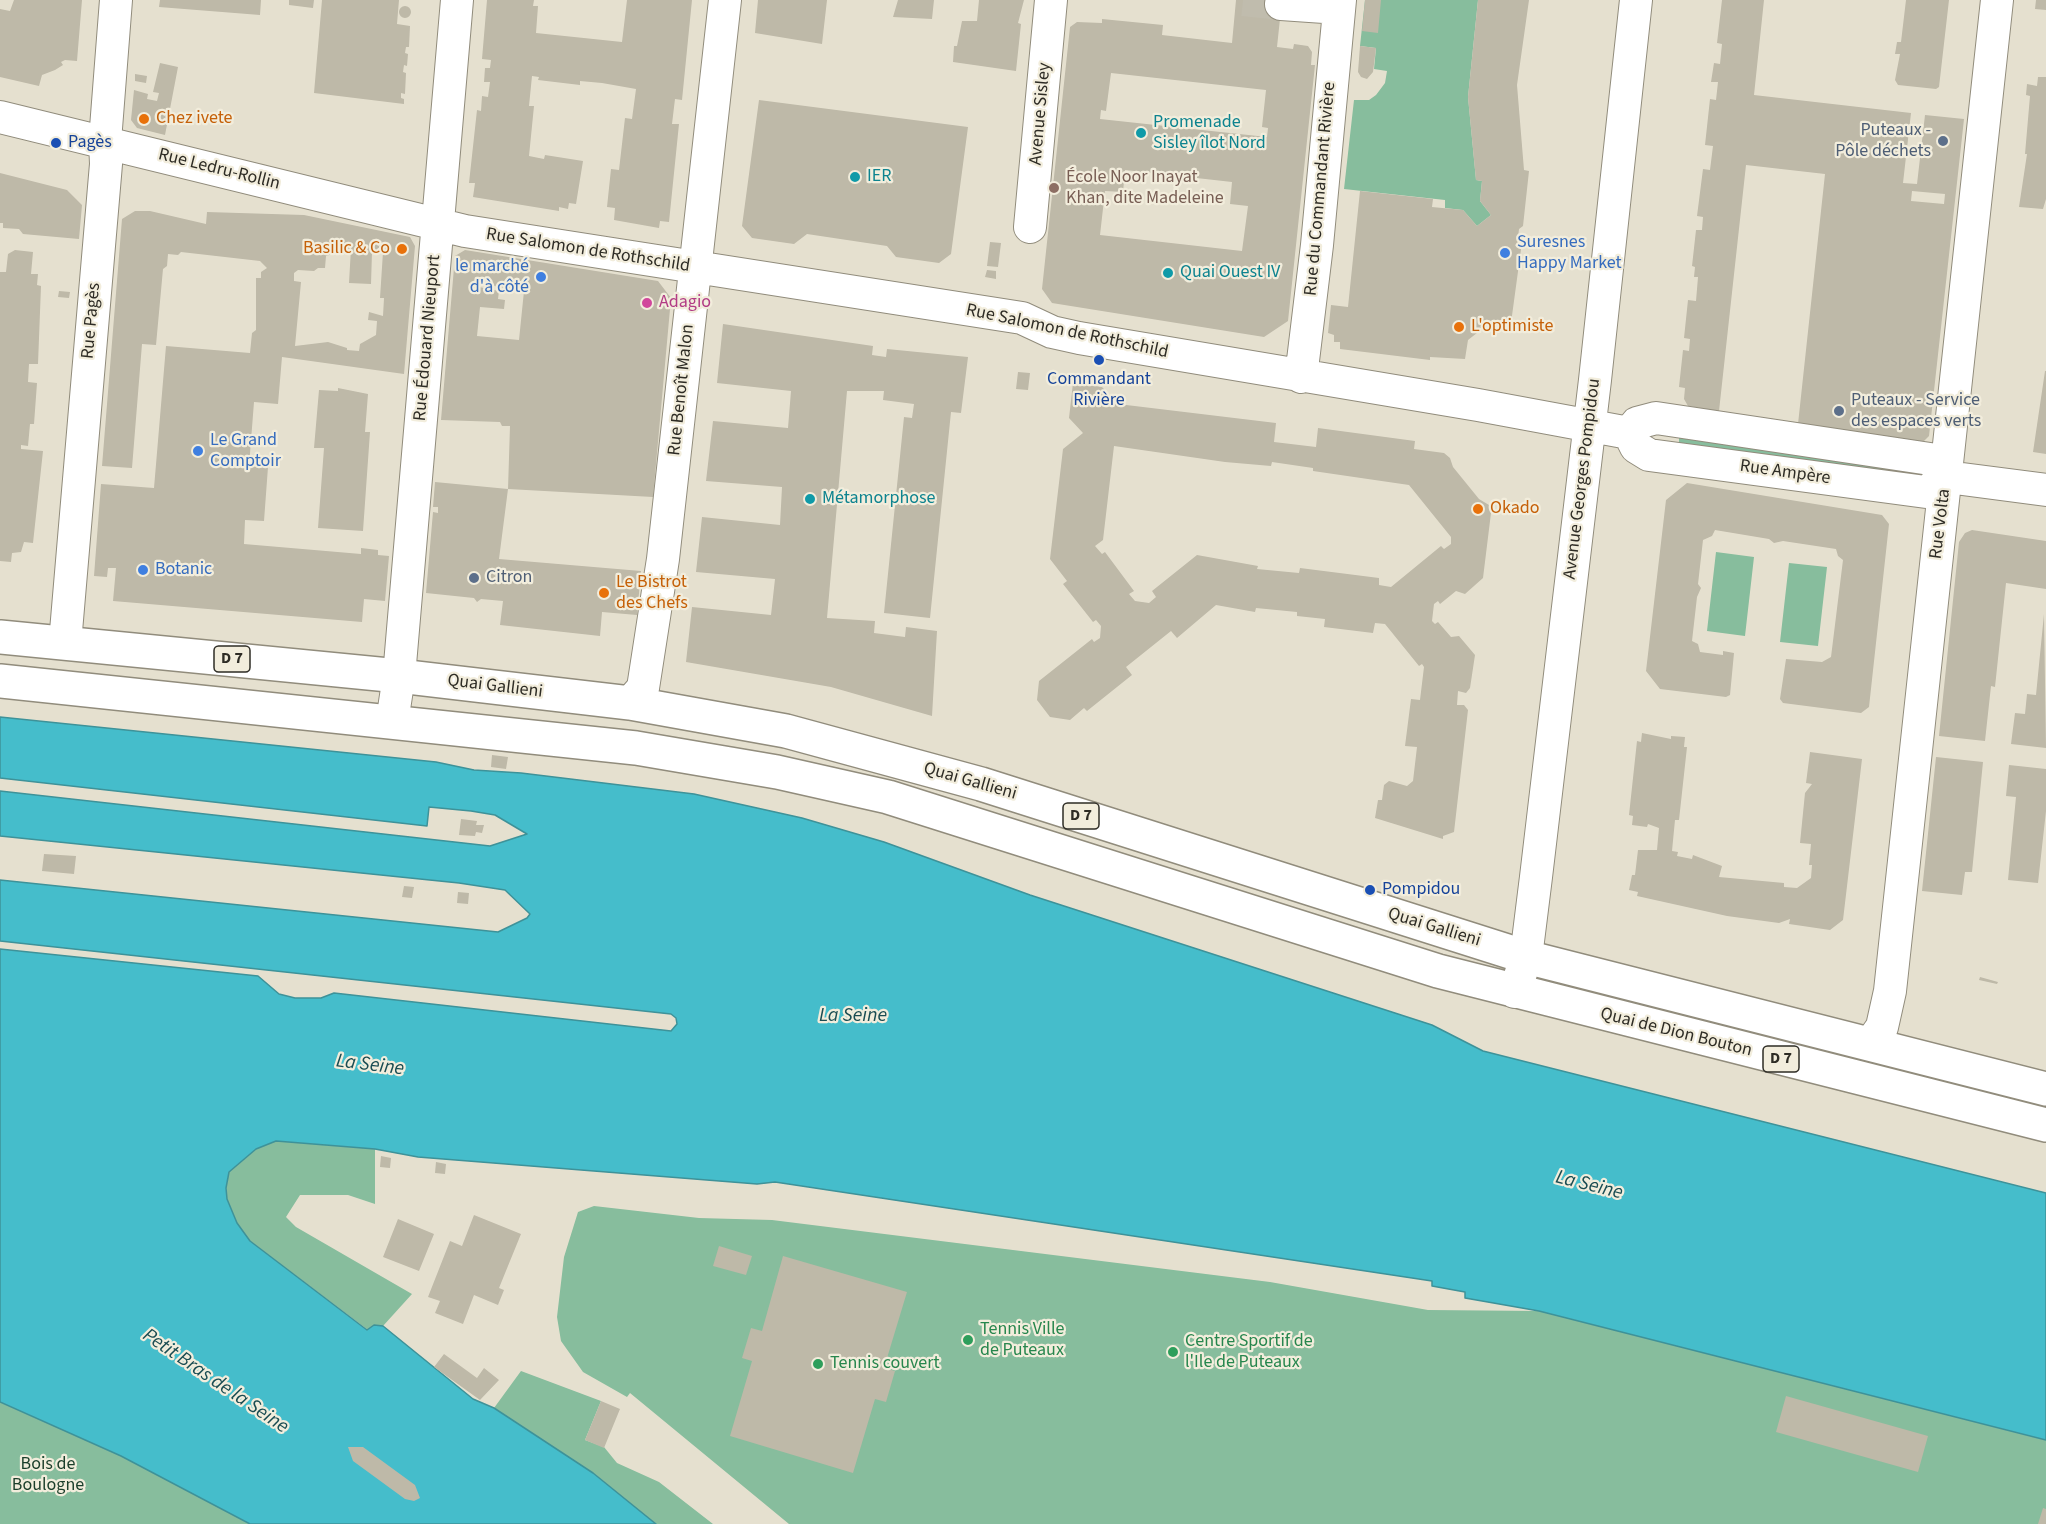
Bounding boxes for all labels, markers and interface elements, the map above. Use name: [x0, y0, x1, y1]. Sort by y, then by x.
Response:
street label: Avenue Sisley: [1026, 62, 1056, 166]
street label: Rue du Commandant Rivière: [1301, 81, 1341, 297]
place label: Chez ivete: [156, 108, 233, 130]
marker: Chez ivete: [137, 112, 151, 126]
place label: Promenade Sisley îlot Nord: [1153, 112, 1266, 154]
place label: Puteaux - Pôle déchets: [1835, 120, 1931, 162]
marker: Promenade Sisley îlot Nord: [1134, 126, 1148, 140]
place label: Pagès: [68, 132, 112, 154]
marker: Puteaux - Pôle déchets: [1936, 134, 1950, 148]
marker: Pagès: [49, 136, 63, 150]
street label: Rue Ledru-Rollin: [156, 144, 282, 196]
place label: IER: [867, 166, 891, 188]
place label: École Noor Inayat Khan, dite Madeleine: [1066, 167, 1224, 210]
marker: IER: [848, 170, 862, 184]
marker: École Noor Inayat Khan, dite Madeleine: [1047, 181, 1061, 195]
street label: Rue Salomon de Rothschild: [484, 224, 692, 278]
place label: Suresnes Happy Market: [1517, 232, 1622, 274]
place label: Basilic & Co: [303, 238, 390, 260]
marker: Basilic & Co: [395, 242, 409, 256]
marker: Suresnes Happy Market: [1498, 246, 1512, 260]
street label: Rue Édouard Nieuport: [410, 254, 446, 422]
place label: le marché d'à côté: [455, 256, 529, 298]
place label: Quai Ouest IV: [1180, 262, 1280, 284]
marker: Quai Ouest IV: [1161, 266, 1175, 280]
marker: le marché d'à côté: [534, 270, 548, 284]
street label: Rue Pagès: [78, 282, 106, 360]
place label: Adagio: [659, 292, 711, 314]
marker: Adagio: [640, 296, 654, 310]
street label: Rue Salomon de Rothschild: [964, 300, 1170, 364]
place label: L'optimiste: [1471, 316, 1553, 338]
marker: L'optimiste: [1452, 320, 1466, 334]
street label: Rue Benoît Malon: [664, 323, 700, 457]
marker: Commandant Rivière: [1092, 353, 1106, 367]
place label: Commandant Rivière: [1047, 369, 1151, 412]
street label: Avenue Georges Pompidou: [1560, 377, 1606, 581]
place label: Puteaux - Service des espaces verts: [1851, 390, 1981, 432]
marker: Puteaux - Service des espaces verts: [1832, 404, 1846, 418]
place label: Le Grand Comptoir: [210, 430, 281, 472]
marker: Le Grand Comptoir: [191, 444, 205, 458]
street label: Rue Ampère: [1738, 456, 1832, 490]
place label: Métamorphose: [822, 488, 935, 510]
street label: Rue Volta: [1926, 488, 1956, 560]
marker: Métamorphose: [803, 492, 817, 506]
place label: Okado: [1490, 498, 1539, 520]
marker: Okado: [1471, 502, 1485, 516]
place label: Botanic: [155, 559, 212, 581]
marker: Botanic: [136, 563, 150, 577]
place label: Citron: [486, 567, 532, 589]
marker: Citron: [467, 571, 481, 585]
place label: Le Bistrot des Chefs: [616, 572, 688, 614]
marker: Le Bistrot des Chefs: [597, 586, 611, 600]
road number: D 7: [214, 646, 250, 672]
street label: Quai Gallieni: [446, 670, 544, 704]
street label: Quai Gallieni: [921, 758, 1019, 806]
road number: D 7: [1063, 803, 1099, 829]
place label: Pompidou: [1382, 879, 1460, 901]
marker: Pompidou: [1363, 883, 1377, 897]
street label: Quai Gallieni: [1385, 904, 1483, 952]
street label: Quai de Dion Bouton: [1598, 1004, 1754, 1062]
water label: La Seine: [819, 1005, 887, 1029]
road number: D 7: [1763, 1046, 1799, 1072]
water label: La Seine: [335, 1050, 405, 1082]
water label: La Seine: [1553, 1166, 1625, 1206]
place label: Tennis Ville de Puteaux: [980, 1319, 1064, 1362]
water label: Petit Bras de la Seine: [137, 1324, 293, 1440]
place label: Centre Sportif de l'Ile de Puteaux: [1185, 1331, 1313, 1374]
marker: Tennis Ville de Puteaux: [961, 1333, 975, 1347]
marker: Centre Sportif de l'Ile de Puteaux: [1166, 1345, 1180, 1359]
place label: Tennis couvert: [830, 1353, 940, 1375]
marker: Tennis couvert: [811, 1357, 825, 1371]
park label: Bois de Boulogne: [12, 1454, 84, 1496]

